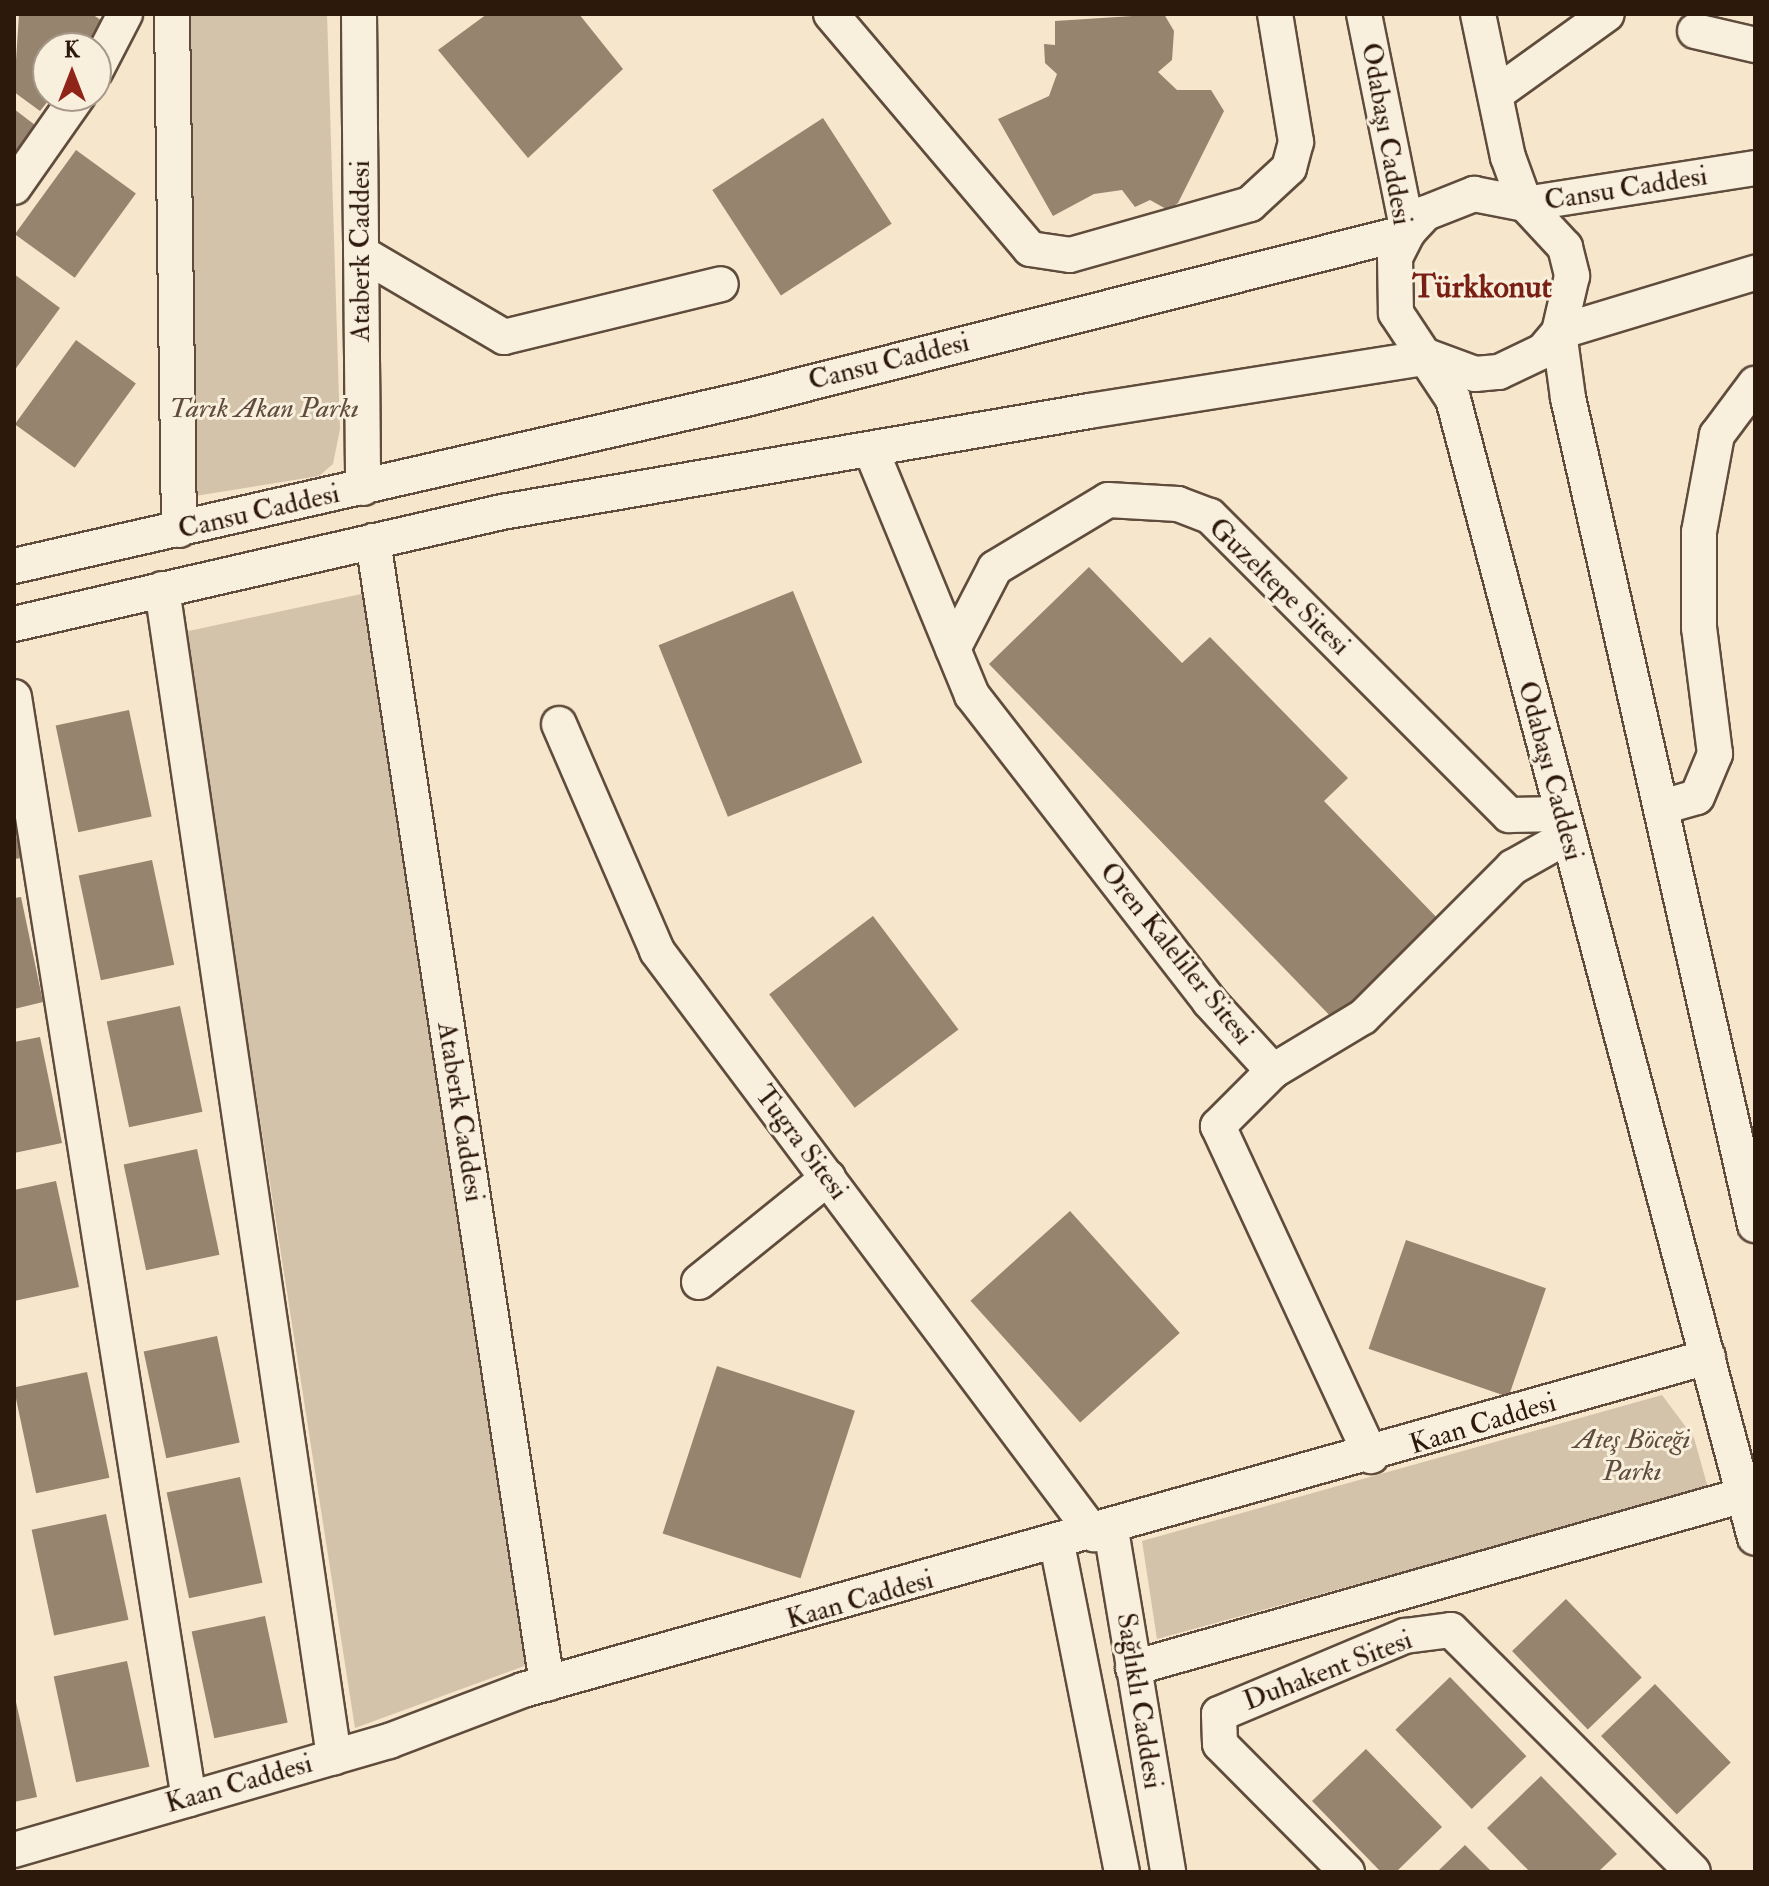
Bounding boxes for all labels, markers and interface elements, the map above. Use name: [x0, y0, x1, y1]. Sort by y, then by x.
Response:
north arrow: [32, 32, 112, 112]
text: K: [64, 36, 80, 64]
street label: Odabaşı Caddesi: [1353, 40, 1419, 228]
street label: Ataberk Caddesi: [344, 160, 378, 342]
street label: Cansu Caddesi: [1542, 160, 1710, 218]
district label: Türkkonut: [1412, 268, 1552, 306]
street label: Cansu Caddesi: [805, 326, 973, 398]
park label: Tarık Akan Parkı: [169, 392, 359, 426]
street label: Cansu Caddesi: [175, 477, 343, 547]
street label: Guzeltepe Sitesi: [1201, 511, 1357, 663]
street label: Odabaşı Caddesi: [1510, 678, 1590, 864]
street label: Oren Kaleliler Sitesi: [1092, 856, 1260, 1052]
street label: Ataberk Caddesi: [429, 1020, 491, 1204]
street label: Tugra Sitesi: [747, 1079, 855, 1207]
street label: Kaan Caddesi: [1406, 1386, 1560, 1462]
park label: Ateş Böceği Parkı: [1574, 1423, 1690, 1489]
street label: Kaan Caddesi: [783, 1563, 937, 1637]
street label: Sağlıklı Caddesi: [1109, 1611, 1169, 1791]
street label: Duhakent Sitesi: [1239, 1623, 1417, 1719]
street label: Kaan Caddesi: [162, 1747, 316, 1821]

